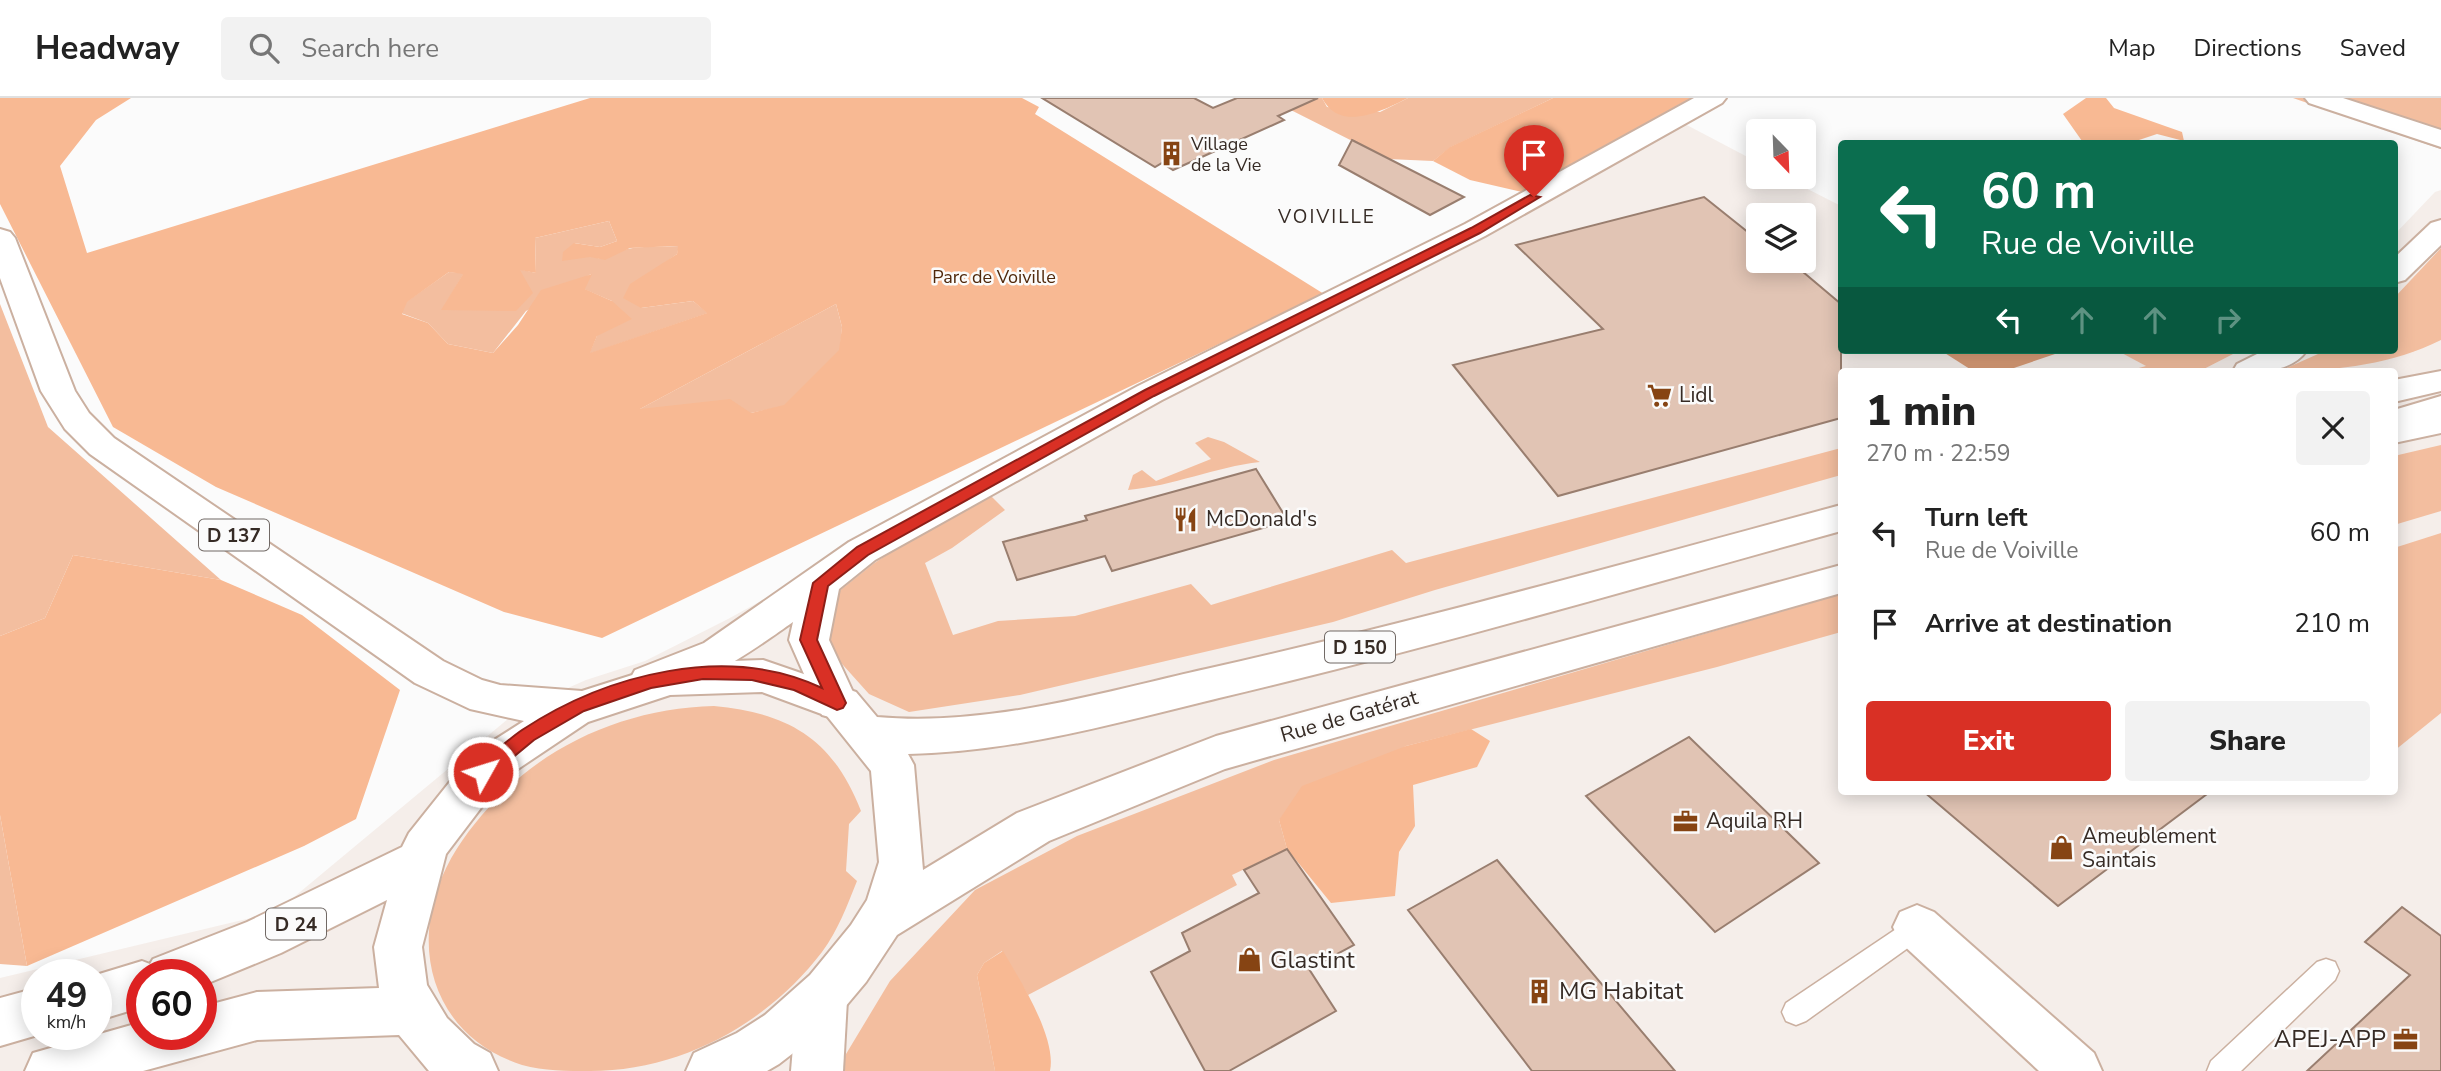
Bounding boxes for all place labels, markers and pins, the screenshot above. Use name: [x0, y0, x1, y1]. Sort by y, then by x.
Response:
pin: [1504, 125, 1564, 197]
place label: Village de la Vie: [1190, 132, 1261, 177]
building icon: Village de la Vie: [1157, 140, 1185, 168]
supermarket icon: Lidl: [1645, 381, 1673, 409]
place label: Lidl: [1679, 381, 1715, 409]
restaurant icon: McDonald's: [1172, 505, 1200, 533]
place label: McDonald's: [1206, 505, 1317, 533]
office icon: Aquila RH: [1672, 807, 1700, 835]
place label: Aquila RH: [1706, 807, 1803, 835]
place label: Ameublement Saintais: [2082, 822, 2217, 874]
shop icon: Ameublement Saintais: [2048, 834, 2076, 862]
place label: Glastint: [1270, 944, 1355, 976]
shop icon: Glastint: [1236, 946, 1264, 974]
place label: MG Habitat: [1559, 975, 1684, 1007]
building icon: MG Habitat: [1525, 977, 1553, 1005]
place label: APEJ-APP: [2274, 1023, 2386, 1055]
office icon: APEJ-APP: [2392, 1025, 2420, 1053]

